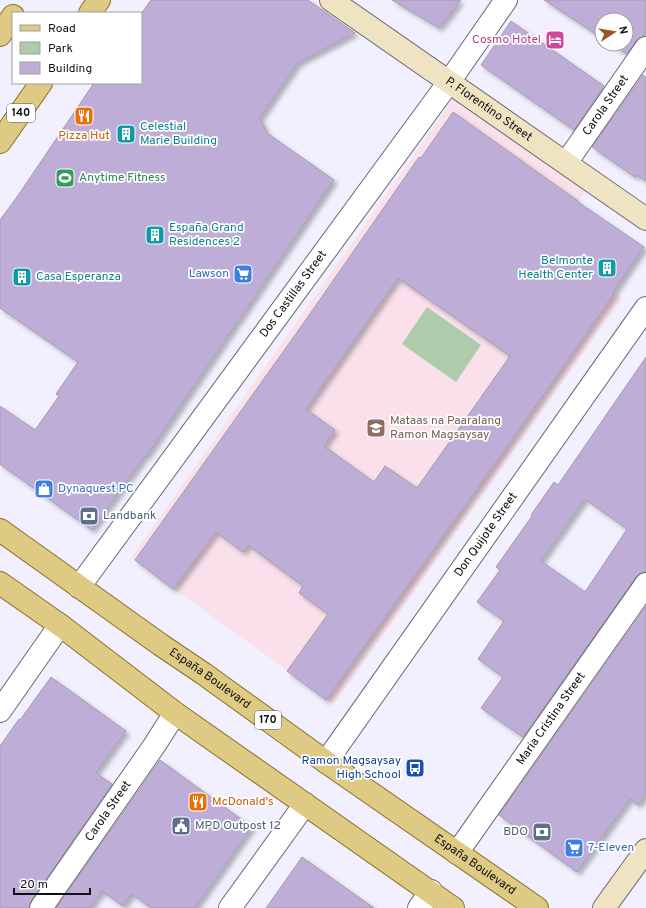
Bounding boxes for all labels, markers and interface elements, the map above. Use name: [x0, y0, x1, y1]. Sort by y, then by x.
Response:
legend: [12, 12, 142, 84]
north arrow: [594, 12, 634, 52]
text: Road: [48, 21, 76, 37]
text: N: [615, 25, 630, 35]
hotel icon: Cosmo Hotel: [544, 29, 566, 51]
place label: Cosmo Hotel: [472, 32, 541, 48]
text: Park: [48, 41, 73, 57]
text: Building: [48, 61, 92, 77]
street label: Carola Street: [579, 72, 633, 139]
street label: P. Florentino Street: [442, 74, 535, 145]
road number: 140: [7, 104, 35, 122]
restaurant icon: Pizza Hut: [73, 105, 95, 127]
place label: Celestial Marie Building: [140, 119, 217, 149]
building icon: Celestial Marie Building: [115, 123, 137, 145]
place label: Pizza Hut: [58, 128, 110, 144]
sports icon: Anytime Fitness: [54, 167, 76, 189]
place label: Anytime Fitness: [79, 170, 166, 186]
place label: España Grand Residences 2: [169, 220, 244, 250]
building icon: España Grand Residences 2: [144, 224, 166, 246]
street label: Dos Castillas Street: [256, 247, 331, 341]
place label: Belmonte Health Center: [518, 253, 593, 283]
building icon: Belmonte Health Center: [596, 257, 618, 279]
supermarket icon: Lawson: [232, 263, 254, 285]
building icon: Casa Esperanza: [11, 266, 33, 288]
place label: Lawson: [189, 266, 229, 282]
place label: Casa Esperanza: [36, 269, 121, 285]
place label: Mataas na Paaralang Ramon Magsaysay: [390, 413, 501, 443]
school or university icon: Mataas na Paaralang Ramon Magsaysay: [365, 417, 387, 439]
shop icon: Dynaquest PC: [33, 478, 55, 500]
place label: Dynaquest PC: [58, 481, 134, 497]
street label: Don Quijote Street: [451, 489, 521, 580]
bank icon: Landbank: [78, 505, 100, 527]
place label: Landbank: [103, 508, 156, 524]
street label: España Boulevard: [166, 645, 254, 713]
street label: Maria Cristina Street: [513, 669, 589, 768]
road number: 170: [255, 711, 281, 729]
place label: Ramon Magsaysay High School: [302, 753, 401, 783]
bus stop icon: Ramon Magsaysay High School: [404, 757, 426, 779]
street label: Carola Street: [82, 778, 135, 845]
restaurant icon: McDonald's: [187, 791, 209, 813]
place label: McDonald's: [212, 794, 274, 810]
public building icon: MPD Outpost 12: [170, 815, 192, 837]
place label: MPD Outpost 12: [195, 818, 281, 834]
bank icon: BDO: [531, 821, 553, 843]
place label: BDO: [503, 824, 528, 840]
street label: España Boulevard: [431, 831, 519, 899]
supermarket icon: 7-Eleven: [563, 837, 585, 859]
place label: 7-Eleven: [588, 840, 634, 856]
scale bar: [14, 870, 90, 896]
text: 20 m: [20, 877, 48, 893]

